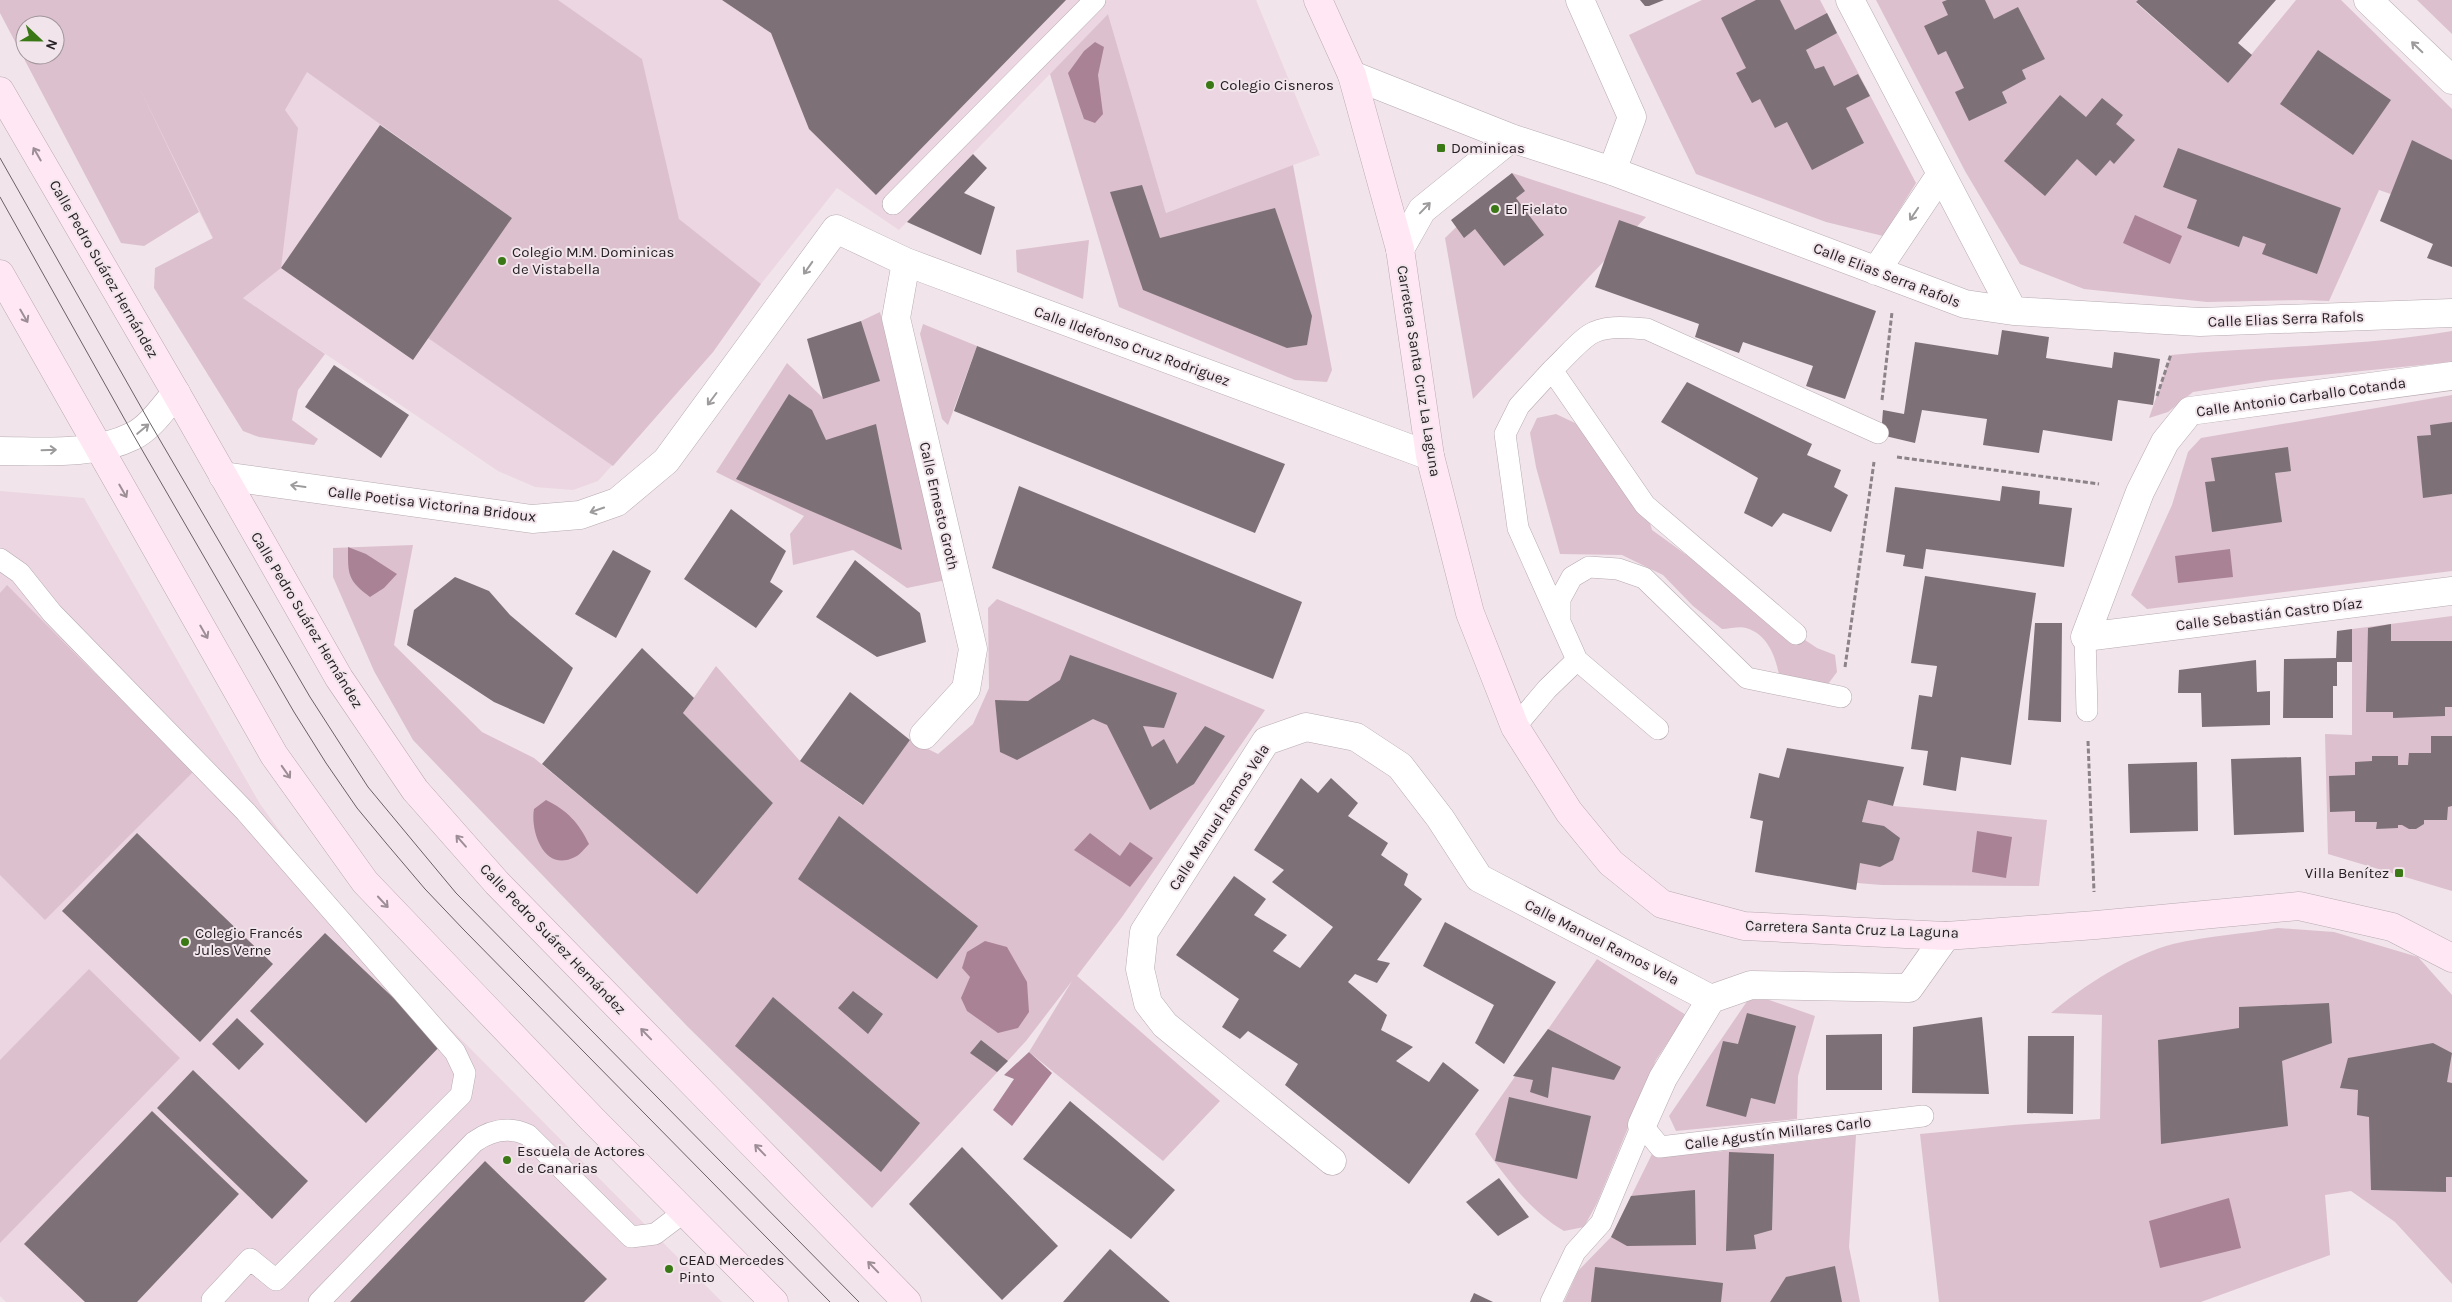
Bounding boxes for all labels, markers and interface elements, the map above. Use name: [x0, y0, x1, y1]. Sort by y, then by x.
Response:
north arrow: [15, 15, 65, 65]
text: N: [42, 37, 61, 53]
one-way arrow: [2410, 41, 2423, 53]
place label: Colegio Cisneros: [1220, 76, 1334, 94]
marker: Colegio Cisneros: [1204, 79, 1216, 91]
place label: Dominicas: [1451, 139, 1525, 157]
marker: Dominicas: [1435, 142, 1447, 154]
one-way arrow: [32, 147, 42, 162]
street label: Calle Pedro Suárez Hernández: [46, 177, 162, 361]
place label: El Fielato: [1505, 200, 1568, 218]
one-way arrow: [1419, 202, 1431, 215]
marker: El Fielato: [1489, 203, 1501, 215]
one-way arrow: [1909, 207, 1919, 221]
street label: Calle Elias Serra Rafols: [1811, 239, 1963, 311]
place label: Colegio M.M. Dominicas de Vistabella: [512, 243, 674, 278]
marker: Colegio M.M. Dominicas de Vistabella: [496, 255, 508, 267]
one-way arrow: [803, 261, 813, 275]
street label: Carretera Santa Cruz La Laguna: [1393, 264, 1445, 478]
street label: Calle Ildefonso Cruz Rodriguez: [1032, 302, 1232, 390]
street label: Calle Elias Serra Rafols: [2208, 307, 2364, 331]
one-way arrow: [19, 309, 29, 324]
street label: Calle Antonio Carballo Cotanda: [2195, 373, 2407, 421]
one-way arrow: [706, 392, 717, 406]
one-way arrow: [136, 423, 149, 434]
street label: Calle Ernesto Groth: [915, 440, 963, 572]
one-way arrow: [40, 445, 56, 455]
one-way arrow: [290, 481, 306, 491]
street label: Calle Poetisa Victorina Bridoux: [327, 482, 537, 526]
one-way arrow: [118, 483, 128, 497]
one-way arrow: [589, 505, 605, 515]
street label: Calle Pedro Suárez Hernández: [247, 529, 367, 711]
street label: Calle Sebastián Castro Díaz: [2175, 594, 2363, 634]
one-way arrow: [199, 624, 209, 638]
street label: Calle Manuel Ramos Vela: [1165, 740, 1273, 894]
one-way arrow: [281, 764, 291, 778]
one-way arrow: [455, 835, 467, 848]
street label: Calle Pedro Suárez Hernández: [476, 860, 630, 1018]
place label: Villa Benítez: [2305, 864, 2389, 882]
marker: Villa Benítez: [2393, 867, 2405, 879]
one-way arrow: [377, 895, 389, 908]
street label: Calle Manuel Ramos Vela: [1522, 895, 1682, 989]
street label: Carretera Santa Cruz La Laguna: [1745, 916, 1959, 942]
place label: Colegio Francés Jules Verne: [195, 924, 303, 959]
marker: Colegio Francés Jules Verne: [179, 936, 191, 948]
one-way arrow: [640, 1028, 652, 1041]
street label: Calle Agustín Millares Carlo: [1684, 1113, 1872, 1153]
place label: Escuela de Actores de Canarias: [517, 1142, 645, 1177]
one-way arrow: [754, 1145, 766, 1157]
marker: Escuela de Actores de Canarias: [501, 1154, 513, 1166]
place label: CEAD Mercedes Pinto: [679, 1251, 784, 1286]
one-way arrow: [867, 1260, 879, 1273]
marker: CEAD Mercedes Pinto: [663, 1263, 675, 1275]

